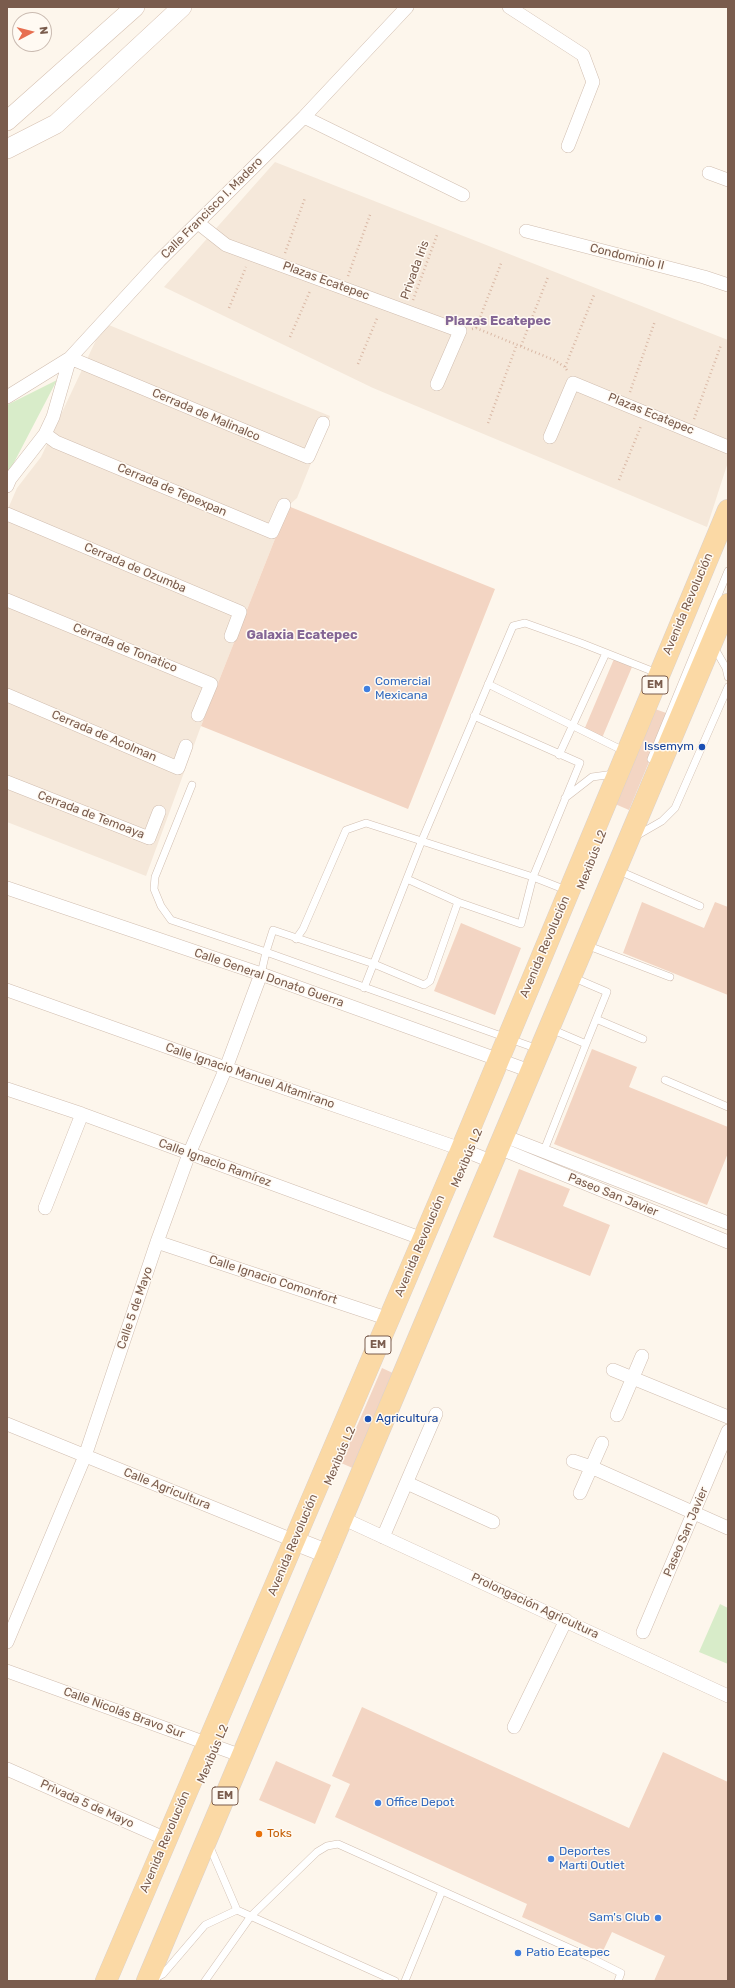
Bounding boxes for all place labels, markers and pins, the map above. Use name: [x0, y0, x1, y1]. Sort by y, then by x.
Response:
place label: Comercial Mexicana: [375, 675, 431, 703]
marker: Comercial Mexicana: [362, 684, 372, 694]
place label: Issemym: [644, 740, 694, 754]
marker: Issemym: [697, 742, 707, 752]
place label: Agricultura: [376, 1412, 438, 1426]
marker: Agricultura: [363, 1414, 373, 1424]
place label: Office Depot: [386, 1796, 454, 1810]
marker: Office Depot: [373, 1798, 383, 1808]
place label: Toks: [267, 1827, 292, 1841]
marker: Toks: [254, 1829, 264, 1839]
place label: Deportes Marti Outlet: [559, 1845, 625, 1873]
marker: Deportes Marti Outlet: [546, 1854, 556, 1864]
place label: Sam's Club: [589, 1911, 650, 1925]
marker: Sam's Club: [653, 1913, 663, 1923]
place label: Patio Ecatepec: [526, 1946, 610, 1960]
marker: Patio Ecatepec: [513, 1948, 523, 1958]

